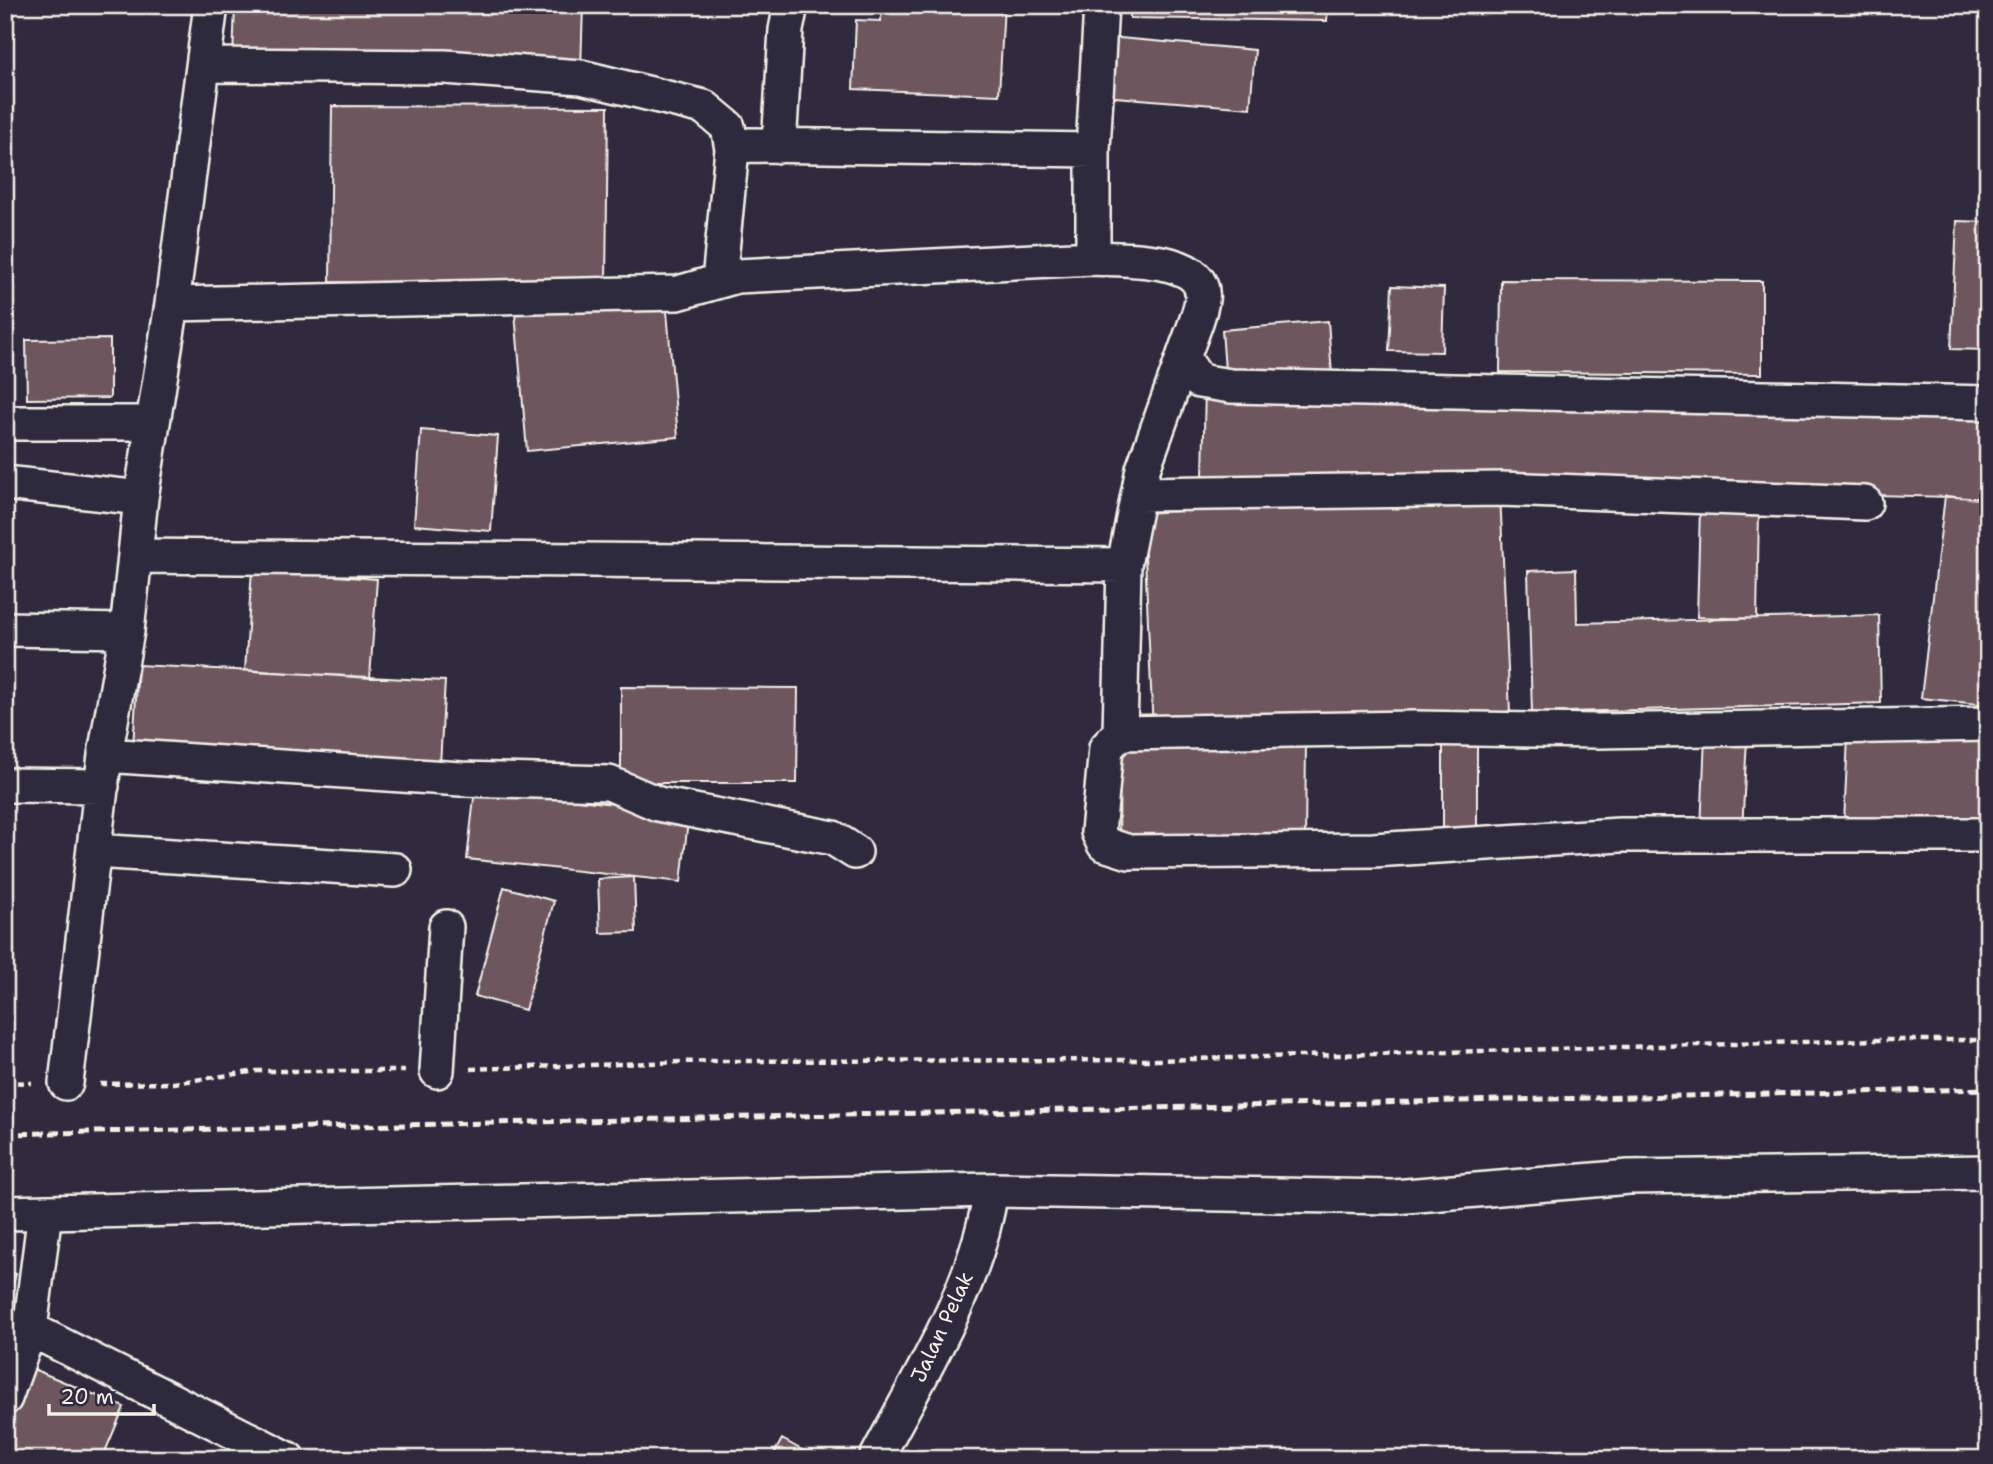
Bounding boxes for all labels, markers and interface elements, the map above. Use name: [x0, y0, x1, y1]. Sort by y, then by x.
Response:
street label: Jalan Pelak: [904, 1267, 980, 1387]
scale bar: [49, 1373, 154, 1417]
text: 20 m: [60, 1383, 114, 1411]

